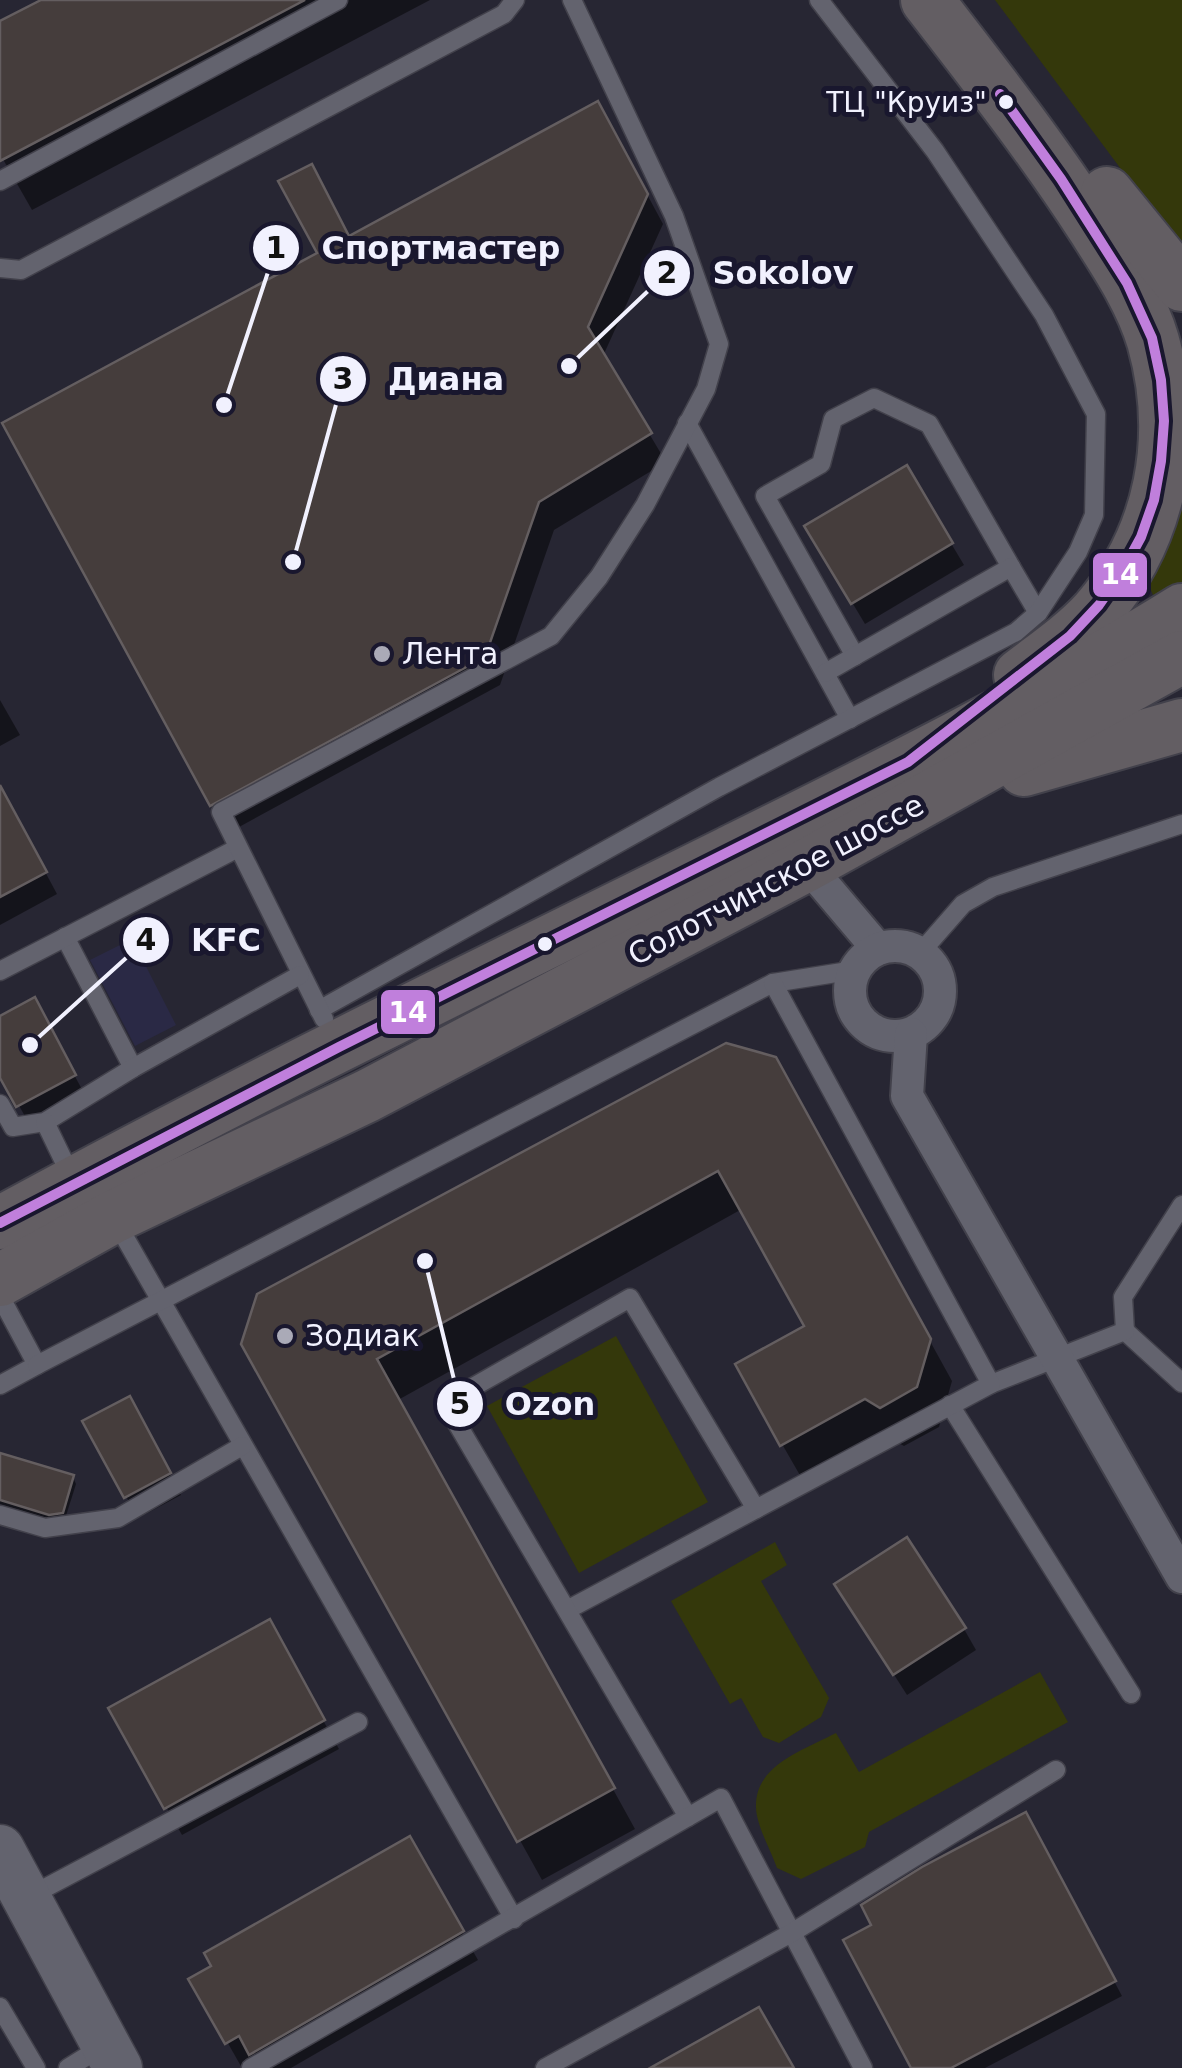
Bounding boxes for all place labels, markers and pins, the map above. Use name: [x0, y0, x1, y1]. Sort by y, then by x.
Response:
place label: ТЦ "Круиз": [825, 86, 987, 119]
marker: ТЦ "Круиз": [996, 92, 1016, 112]
callout: Спортмастер: [251, 217, 580, 279]
callout: Sokolov: [642, 242, 874, 304]
callout: Диана: [318, 348, 524, 410]
place label: Лента: [402, 636, 499, 671]
marker: Лента: [371, 643, 393, 665]
callout: KFC: [121, 909, 281, 971]
unlabelled marker: [535, 934, 555, 954]
place label: Зодиак: [305, 1318, 419, 1353]
marker: Зодиак: [274, 1325, 296, 1347]
callout: Ozon: [435, 1373, 615, 1435]

